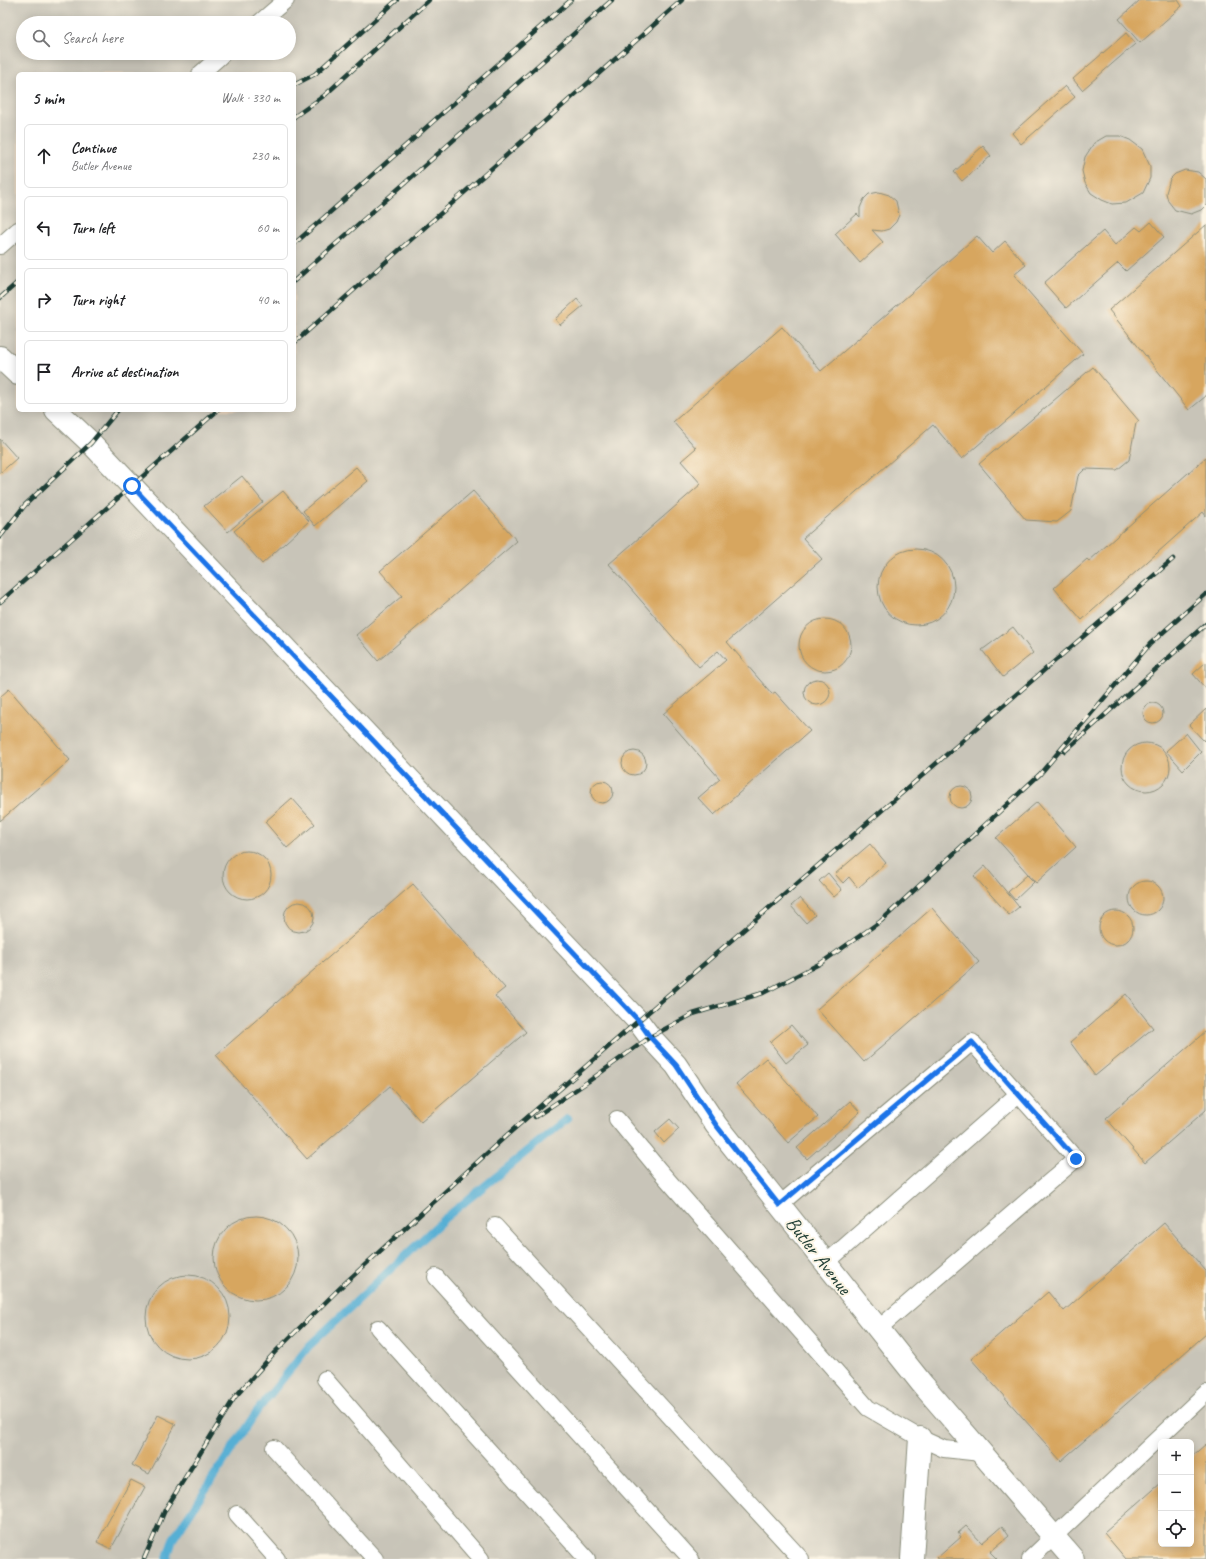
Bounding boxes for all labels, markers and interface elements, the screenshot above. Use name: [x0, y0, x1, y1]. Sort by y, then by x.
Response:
search box: [16, 16, 296, 60]
icon: search: [30, 27, 52, 49]
text: Search here: [62, 29, 123, 48]
text: 5 min: [32, 88, 64, 109]
text: Walk · 330 m: [221, 90, 280, 106]
text: Continue: [71, 139, 116, 158]
icon: ahead: [33, 145, 55, 167]
text: 230 m: [251, 148, 279, 164]
text: Butler Avenue: [71, 158, 131, 174]
icon: left: [33, 217, 55, 239]
text: Turn left: [71, 219, 114, 238]
text: 60 m: [257, 220, 279, 236]
icon: right: [33, 289, 55, 311]
text: Turn right: [71, 291, 124, 310]
text: 40 m: [257, 292, 279, 308]
icon: arrive: [33, 361, 55, 383]
text: Arrive at destination: [71, 363, 178, 382]
route start: [123, 477, 141, 495]
route end: [1067, 1150, 1085, 1168]
street label: Butler Avenue: [780, 1211, 858, 1301]
map controls: [1158, 1439, 1194, 1547]
button: +: [1158, 1439, 1194, 1475]
button: −: [1158, 1475, 1194, 1511]
button: locate: [1158, 1511, 1194, 1547]

